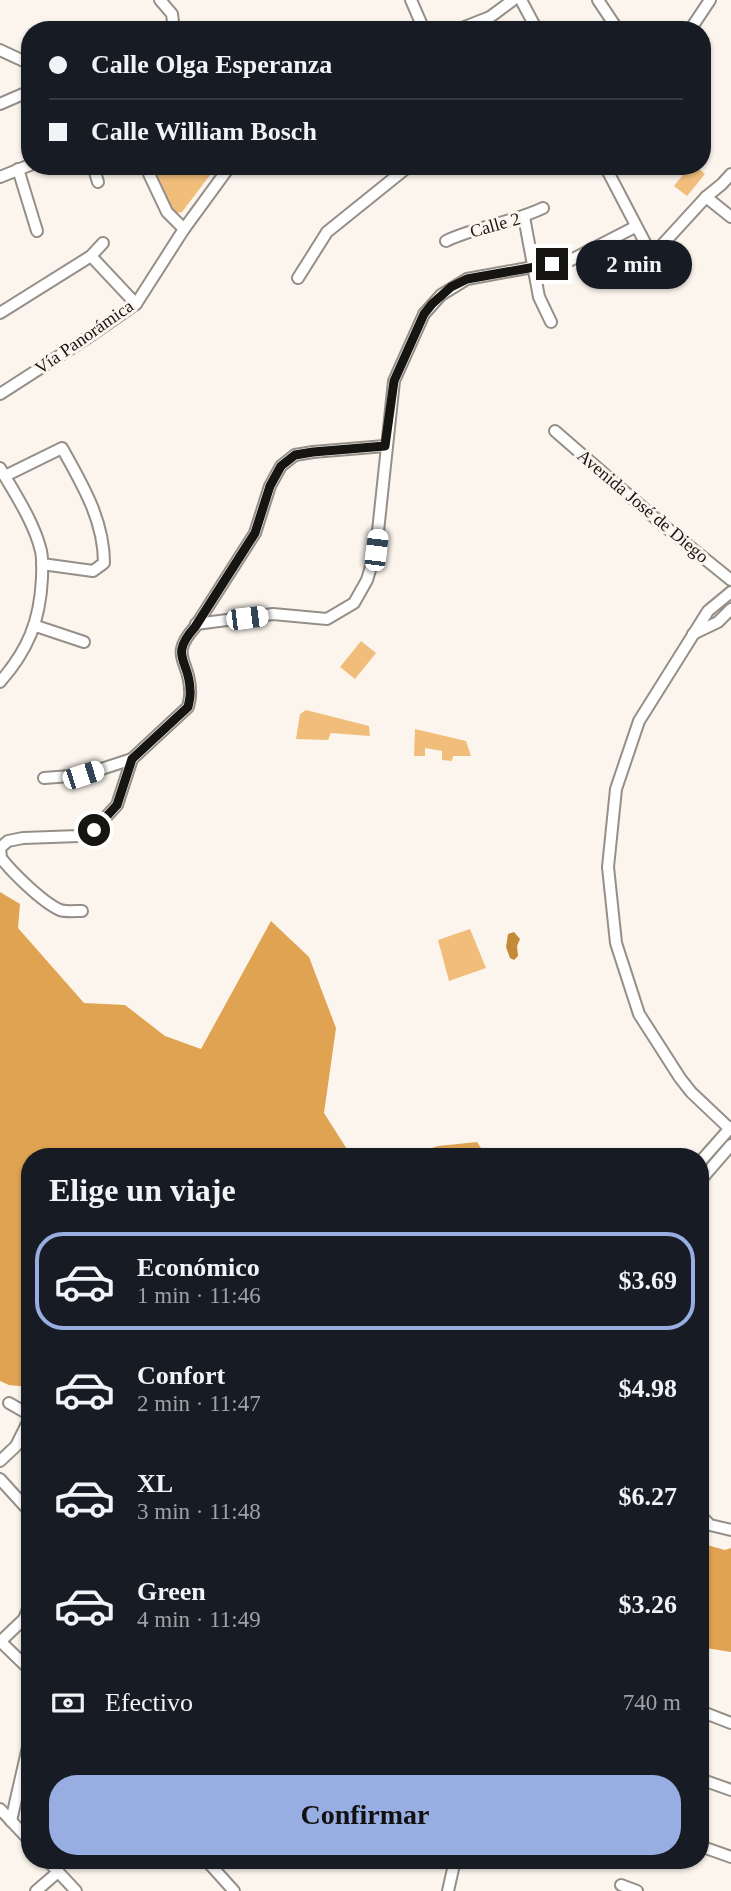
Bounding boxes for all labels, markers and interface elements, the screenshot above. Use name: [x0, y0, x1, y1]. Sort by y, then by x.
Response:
text: Calle Olga Esperanza: [91, 50, 332, 79]
text: Calle William Bosch: [91, 117, 317, 146]
street label: Calle 2: [467, 208, 523, 242]
callout: 2 min: [576, 240, 692, 288]
route end: [536, 248, 568, 280]
text: 2 min: [606, 252, 662, 277]
street label: Vía Panorámica: [31, 296, 137, 378]
street label: Avenida José de Diego: [573, 445, 713, 567]
car: [364, 528, 389, 572]
car: [225, 605, 270, 631]
car: [60, 759, 107, 791]
route start: [78, 814, 110, 846]
text: Elige un viaje: [49, 1172, 236, 1208]
icon: car: [53, 1250, 116, 1313]
text: Económico: [137, 1253, 260, 1282]
text: $3.69: [619, 1266, 677, 1295]
text: 1 min · 11:46: [137, 1283, 261, 1308]
icon: car: [53, 1358, 116, 1421]
text: Confort: [137, 1361, 225, 1390]
text: $4.98: [619, 1374, 677, 1403]
text: 2 min · 11:47: [137, 1391, 261, 1416]
icon: car: [53, 1466, 116, 1529]
text: XL: [137, 1469, 173, 1498]
text: $6.27: [619, 1482, 677, 1511]
text: 3 min · 11:48: [137, 1499, 261, 1524]
icon: car: [53, 1574, 116, 1637]
text: Green: [137, 1577, 206, 1606]
text: $3.26: [619, 1590, 677, 1619]
text: 4 min · 11:49: [137, 1607, 261, 1632]
icon: cash: [49, 1684, 87, 1722]
text: Efectivo: [105, 1688, 193, 1717]
text: 740 m: [623, 1690, 681, 1715]
button: Confirmar: [49, 1775, 681, 1855]

